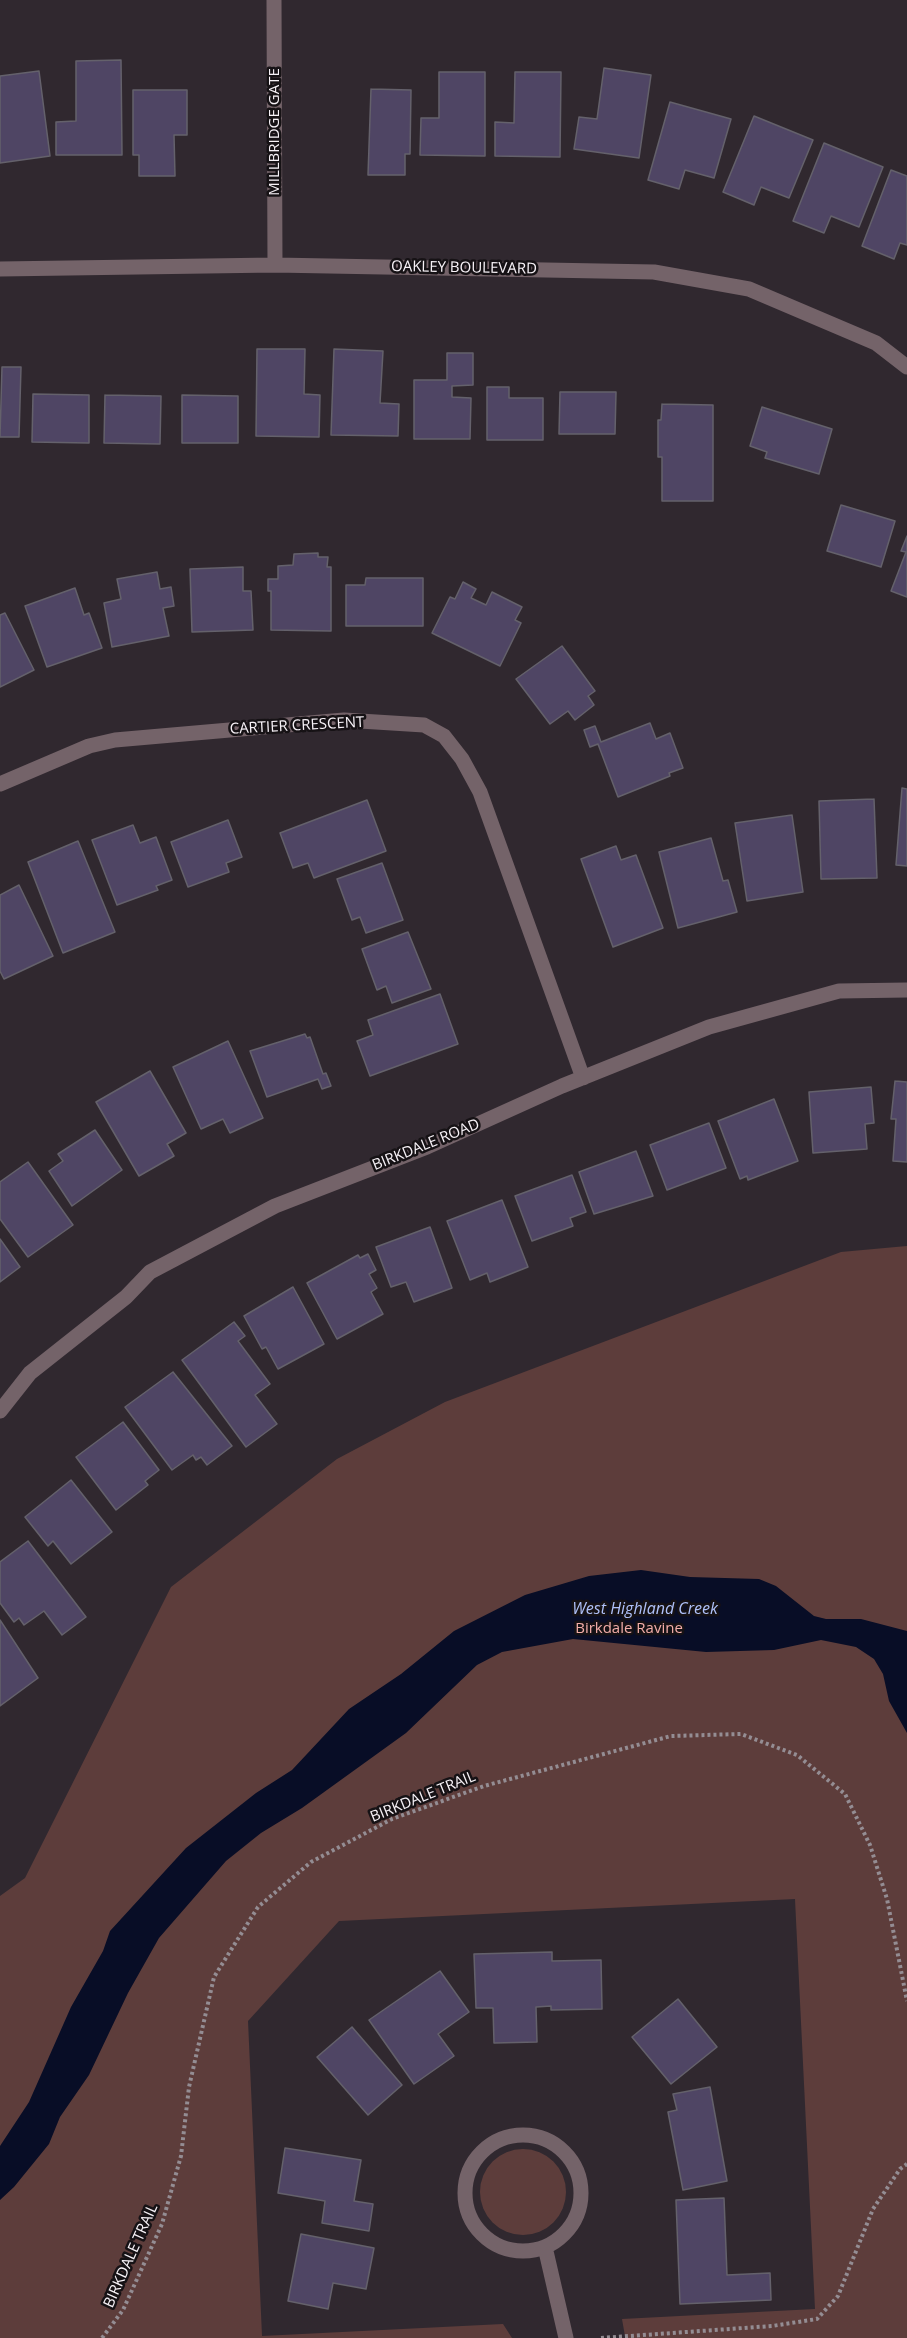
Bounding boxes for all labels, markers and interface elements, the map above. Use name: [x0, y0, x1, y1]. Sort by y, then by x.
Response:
street label: MILLBRIDGE GATE: [266, 68, 284, 196]
street label: OAKLEY BOULEVARD: [391, 258, 537, 278]
street label: CARTIER CRESCENT: [229, 713, 365, 739]
street label: BIRKDALE ROAD: [370, 1115, 482, 1175]
water label: West Highland Creek: [572, 1599, 718, 1619]
park label: Birkdale Ravine: [575, 1620, 683, 1638]
street label: BIRKDALE TRAIL: [368, 1768, 478, 1826]
street label: BIRKDALE TRAIL: [100, 2201, 162, 2311]

